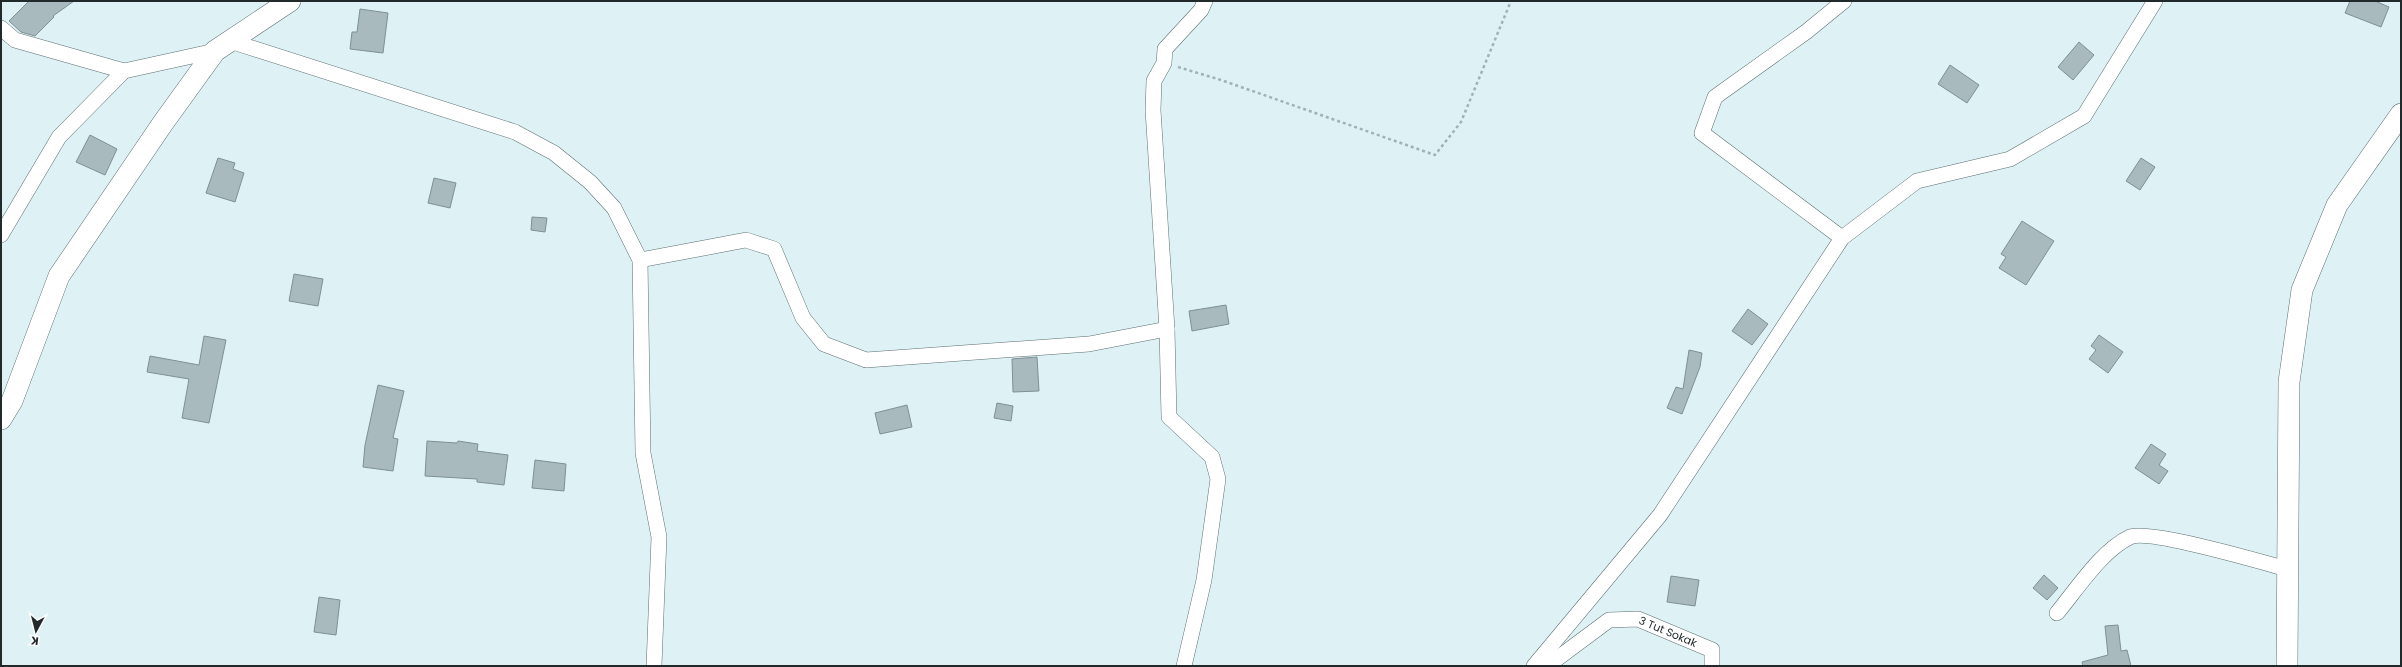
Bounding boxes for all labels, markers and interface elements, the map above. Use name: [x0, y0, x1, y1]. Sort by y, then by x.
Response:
north arrow: [16, 611, 56, 651]
street label: 3 Tut Sokak: [1636, 612, 1700, 651]
text: K: [30, 632, 40, 649]

